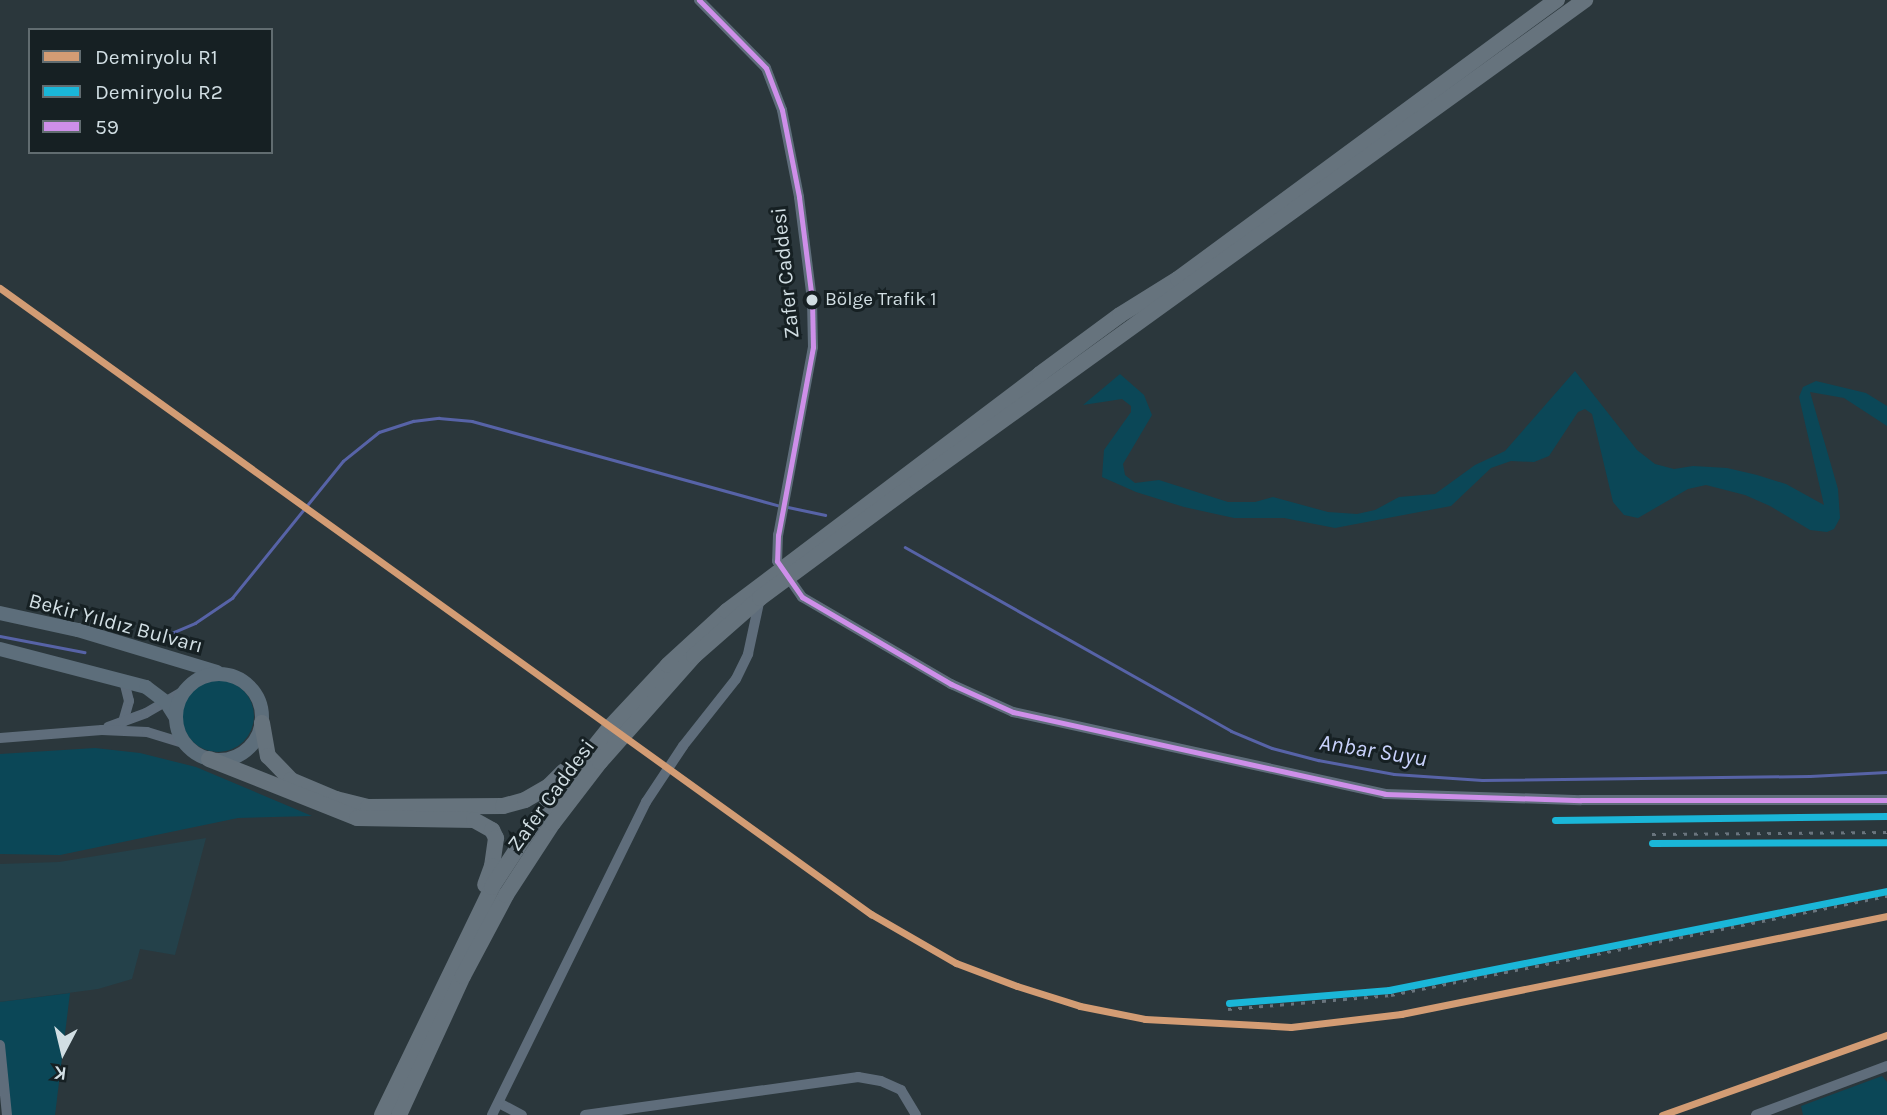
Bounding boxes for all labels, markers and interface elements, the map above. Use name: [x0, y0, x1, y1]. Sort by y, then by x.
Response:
legend: [28, 28, 273, 154]
text: Demiryolu R1: [95, 45, 218, 69]
text: Demiryolu R2: [95, 80, 223, 104]
text: 59: [95, 115, 119, 139]
street label: Zafer Caddesi: [766, 206, 804, 340]
place label: Bölge Trafik 1: [825, 289, 937, 311]
marker: Bölge Trafik 1: [805, 293, 819, 307]
street label: Bekir Yıldız Bulvarı: [26, 588, 206, 658]
water label: Anbar Suyu: [1317, 729, 1429, 773]
street label: Zafer Caddesi: [502, 734, 600, 856]
north arrow: [28, 1017, 98, 1087]
text: K: [53, 1061, 68, 1085]

